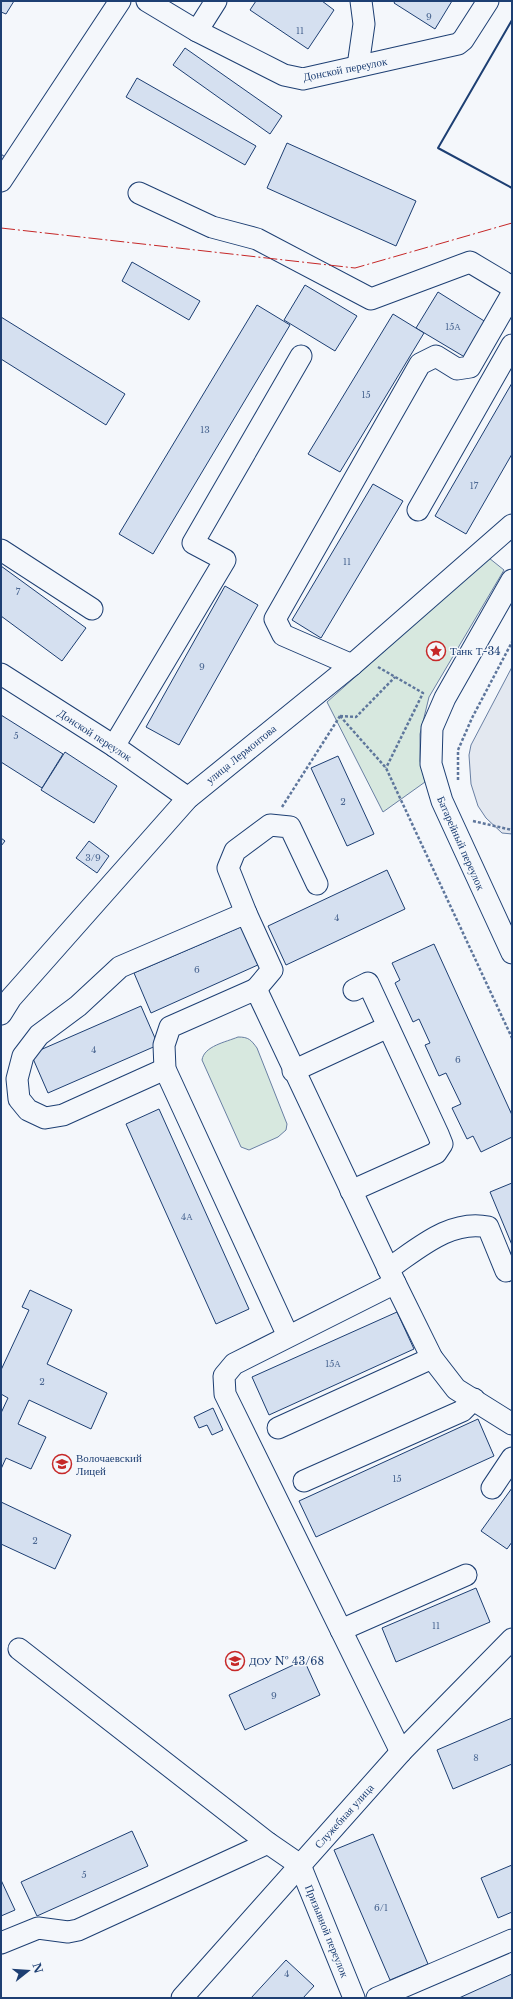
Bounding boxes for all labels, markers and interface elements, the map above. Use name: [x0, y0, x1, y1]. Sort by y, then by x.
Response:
house number: 9: [426, 11, 432, 22]
house number: 11: [296, 25, 304, 36]
street label: Донской переулок: [302, 54, 389, 84]
house number: 15А: [445, 321, 461, 332]
house number: 15: [361, 389, 371, 400]
house number: 13: [200, 424, 210, 435]
house number: 17: [470, 480, 479, 491]
house number: 11: [343, 556, 351, 567]
house number: 7: [16, 586, 21, 597]
place icon: Танк Т-34: [425, 640, 447, 662]
place label: Танк Т-34: [450, 644, 501, 658]
house number: 9: [199, 661, 205, 672]
street label: Донской переулок: [55, 706, 135, 764]
street label: улица Лермонтова: [203, 721, 279, 787]
house number: 5: [13, 730, 19, 741]
street label: Батарейный переулок: [434, 794, 488, 893]
house number: 2: [340, 796, 346, 807]
house number: 3/9: [85, 852, 101, 863]
house number: 4: [334, 912, 340, 923]
house number: 6: [194, 964, 200, 975]
house number: 4: [91, 1044, 97, 1055]
house number: 6: [455, 1054, 461, 1065]
house number: 4А: [181, 1211, 193, 1222]
house number: 15А: [325, 1358, 341, 1369]
house number: 2: [39, 1376, 45, 1387]
place label: Волочаевский Лицей: [76, 1451, 142, 1478]
school or university icon: Волочаевский Лицей: [51, 1453, 73, 1475]
house number: 15: [392, 1473, 402, 1484]
house number: 2: [32, 1535, 38, 1546]
house number: 11: [432, 1620, 440, 1631]
school or university icon: ДОУ № 43/68: [224, 1650, 246, 1672]
place label: ДОУ № 43/68: [249, 1654, 324, 1668]
house number: 9: [271, 1690, 277, 1701]
house number: 8: [473, 1752, 479, 1763]
street label: Служебная улица: [311, 1781, 377, 1851]
house number: 5: [81, 1869, 87, 1880]
street label: Призывной переулок: [302, 1883, 352, 1980]
house number: 6/1: [374, 1902, 388, 1913]
north arrow: [8, 1951, 48, 1991]
text: N: [29, 1961, 46, 1976]
house number: 4: [284, 1968, 290, 1979]

